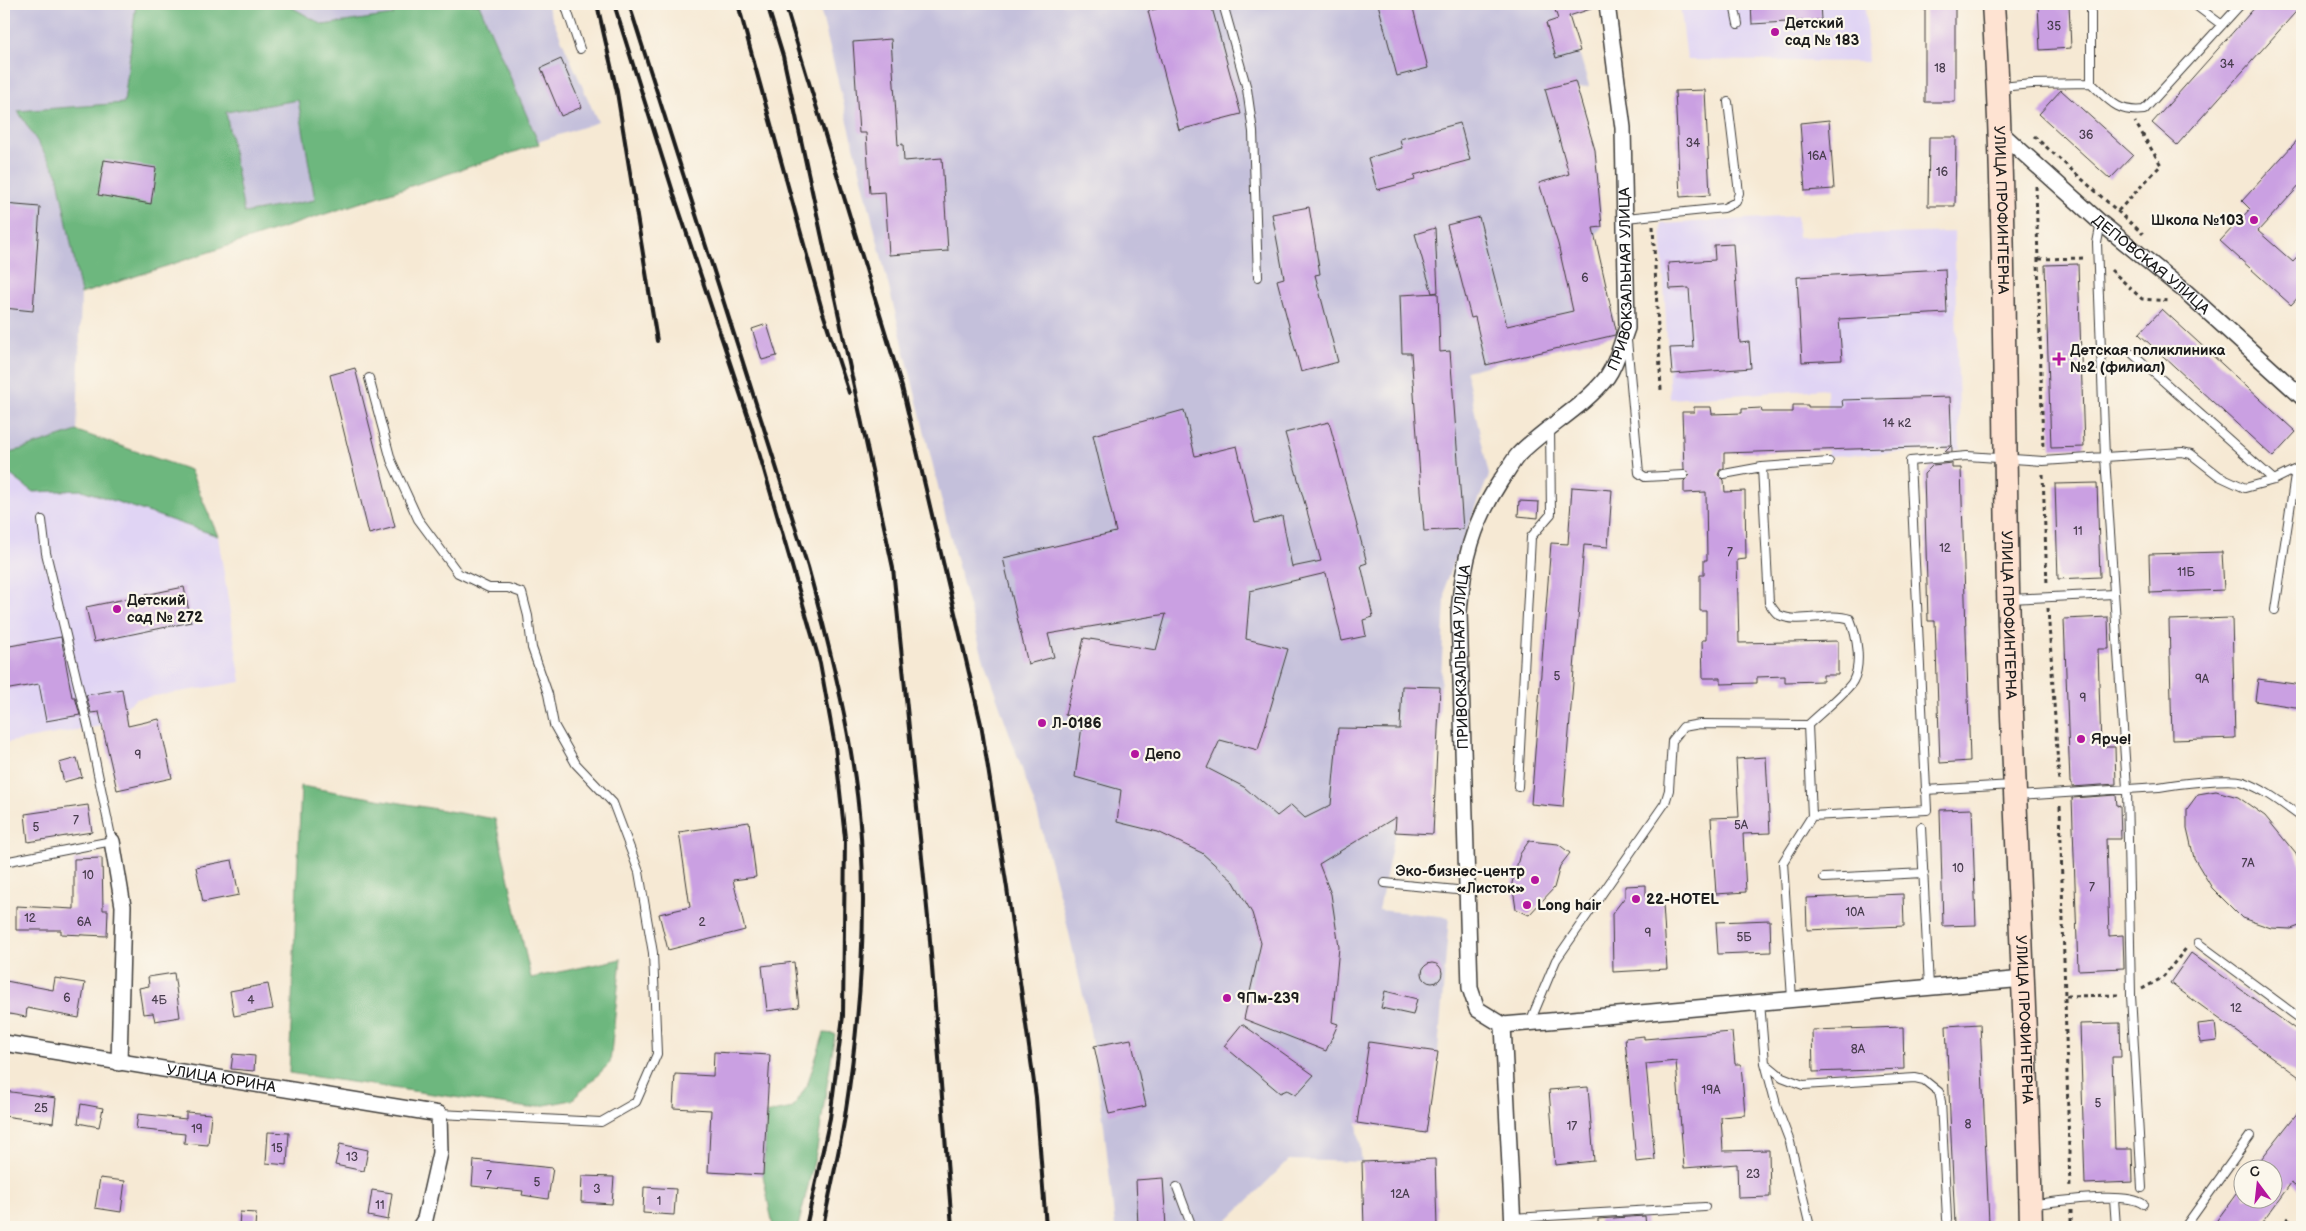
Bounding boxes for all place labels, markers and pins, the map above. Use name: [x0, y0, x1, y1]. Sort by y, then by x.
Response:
place label: Детский сад № 183: [1785, 14, 1859, 50]
marker: Детский сад № 183: [1769, 26, 1781, 38]
place label: Школа №103: [2151, 211, 2244, 230]
marker: Школа №103: [2248, 214, 2260, 226]
place label: Детская поликлиника №2 (филиал): [2070, 341, 2226, 377]
marker: Детская поликлиника №2 (филиал): [2052, 352, 2066, 366]
place label: Детский сад № 272: [127, 591, 203, 627]
marker: Детский сад № 272: [111, 603, 123, 615]
place label: Л-0186: [1051, 714, 1102, 733]
marker: Л-0186: [1036, 717, 1048, 729]
place label: Ярче!: [2091, 730, 2131, 749]
marker: Ярче!: [2075, 733, 2087, 745]
place label: Депо: [1145, 745, 1181, 764]
marker: Депо: [1129, 748, 1141, 760]
place label: Эко-бизнес-центр «Листок»: [1396, 862, 1525, 898]
marker: Эко-бизнес-центр «Листок»: [1529, 874, 1541, 886]
place label: 22-HOTEL: [1646, 890, 1719, 909]
marker: 22-HOTEL: [1630, 893, 1642, 905]
place label: Long hair: [1537, 896, 1602, 915]
marker: Long hair: [1521, 899, 1533, 911]
place label: 9Пм-239: [1237, 989, 1300, 1008]
marker: 9Пм-239: [1221, 992, 1233, 1004]

